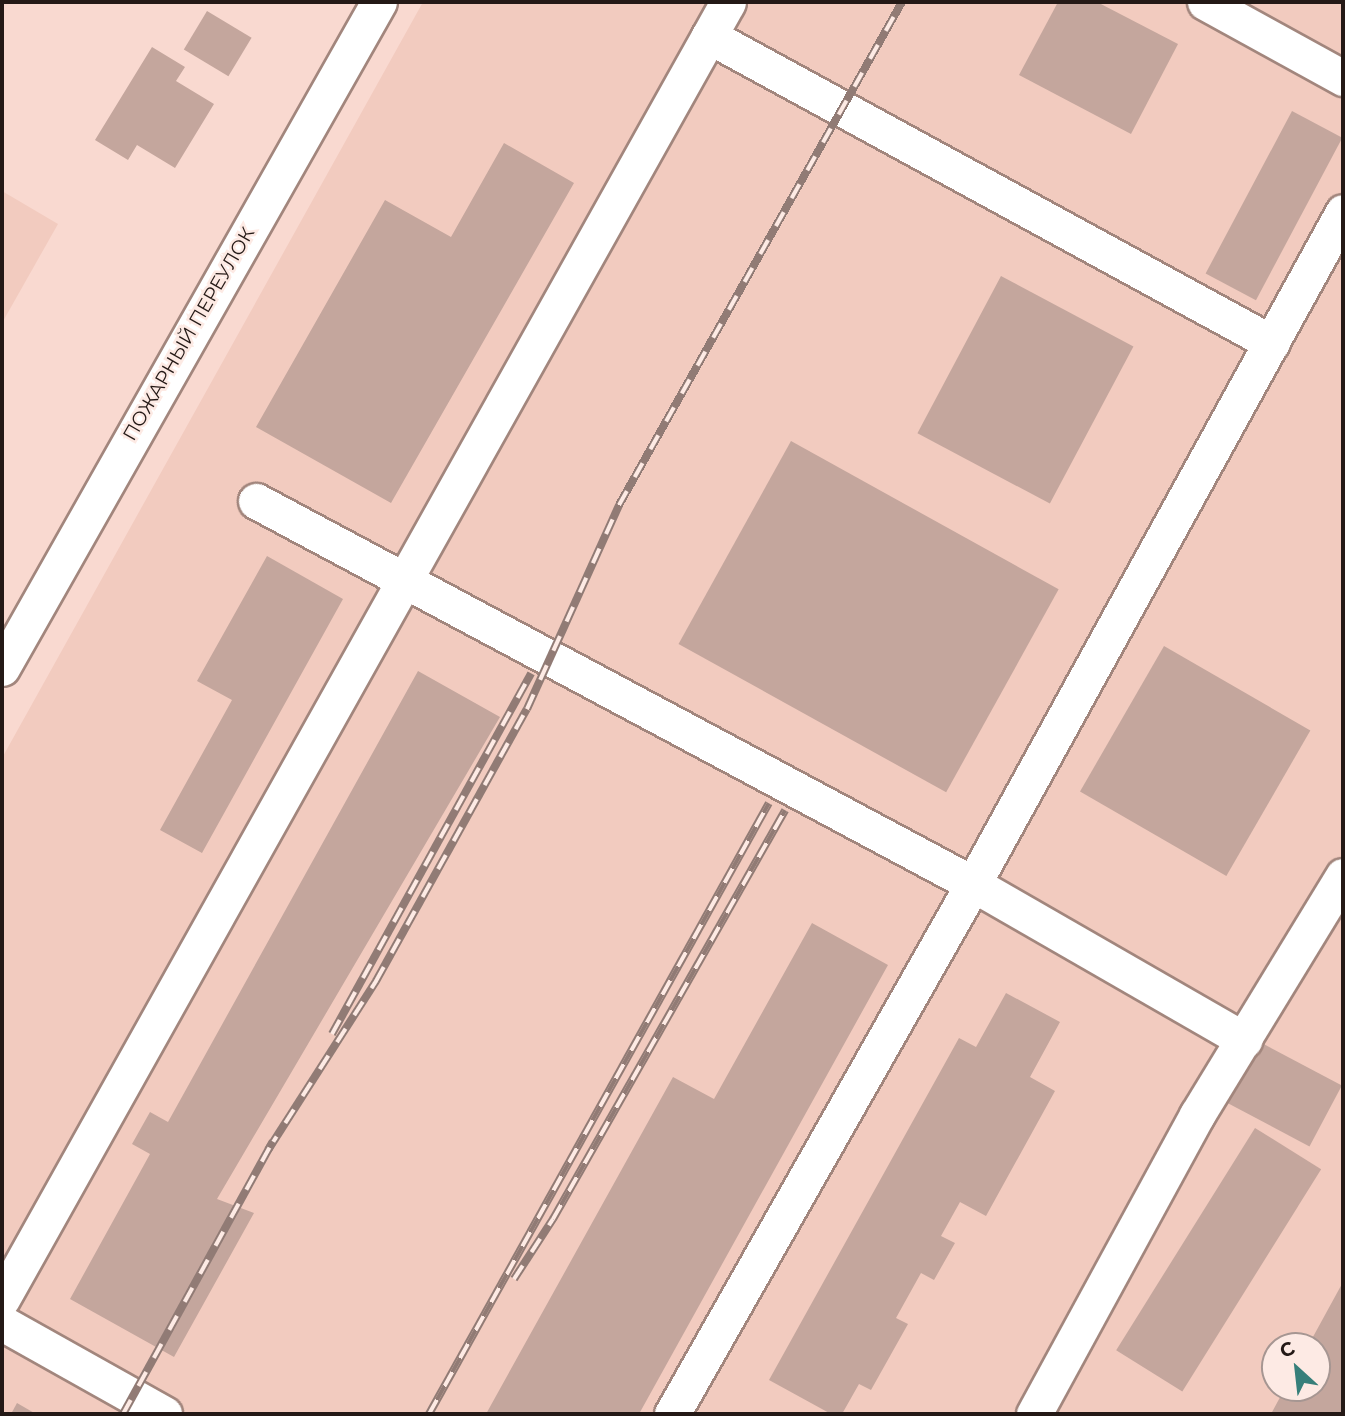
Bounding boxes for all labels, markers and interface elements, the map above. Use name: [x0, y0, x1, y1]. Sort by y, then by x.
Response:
street label: ПОЖАРНЫЙ ПЕРЕУЛОК: [118, 223, 260, 445]
north arrow: [1261, 1332, 1331, 1402]
text: С: [1276, 1336, 1299, 1363]

